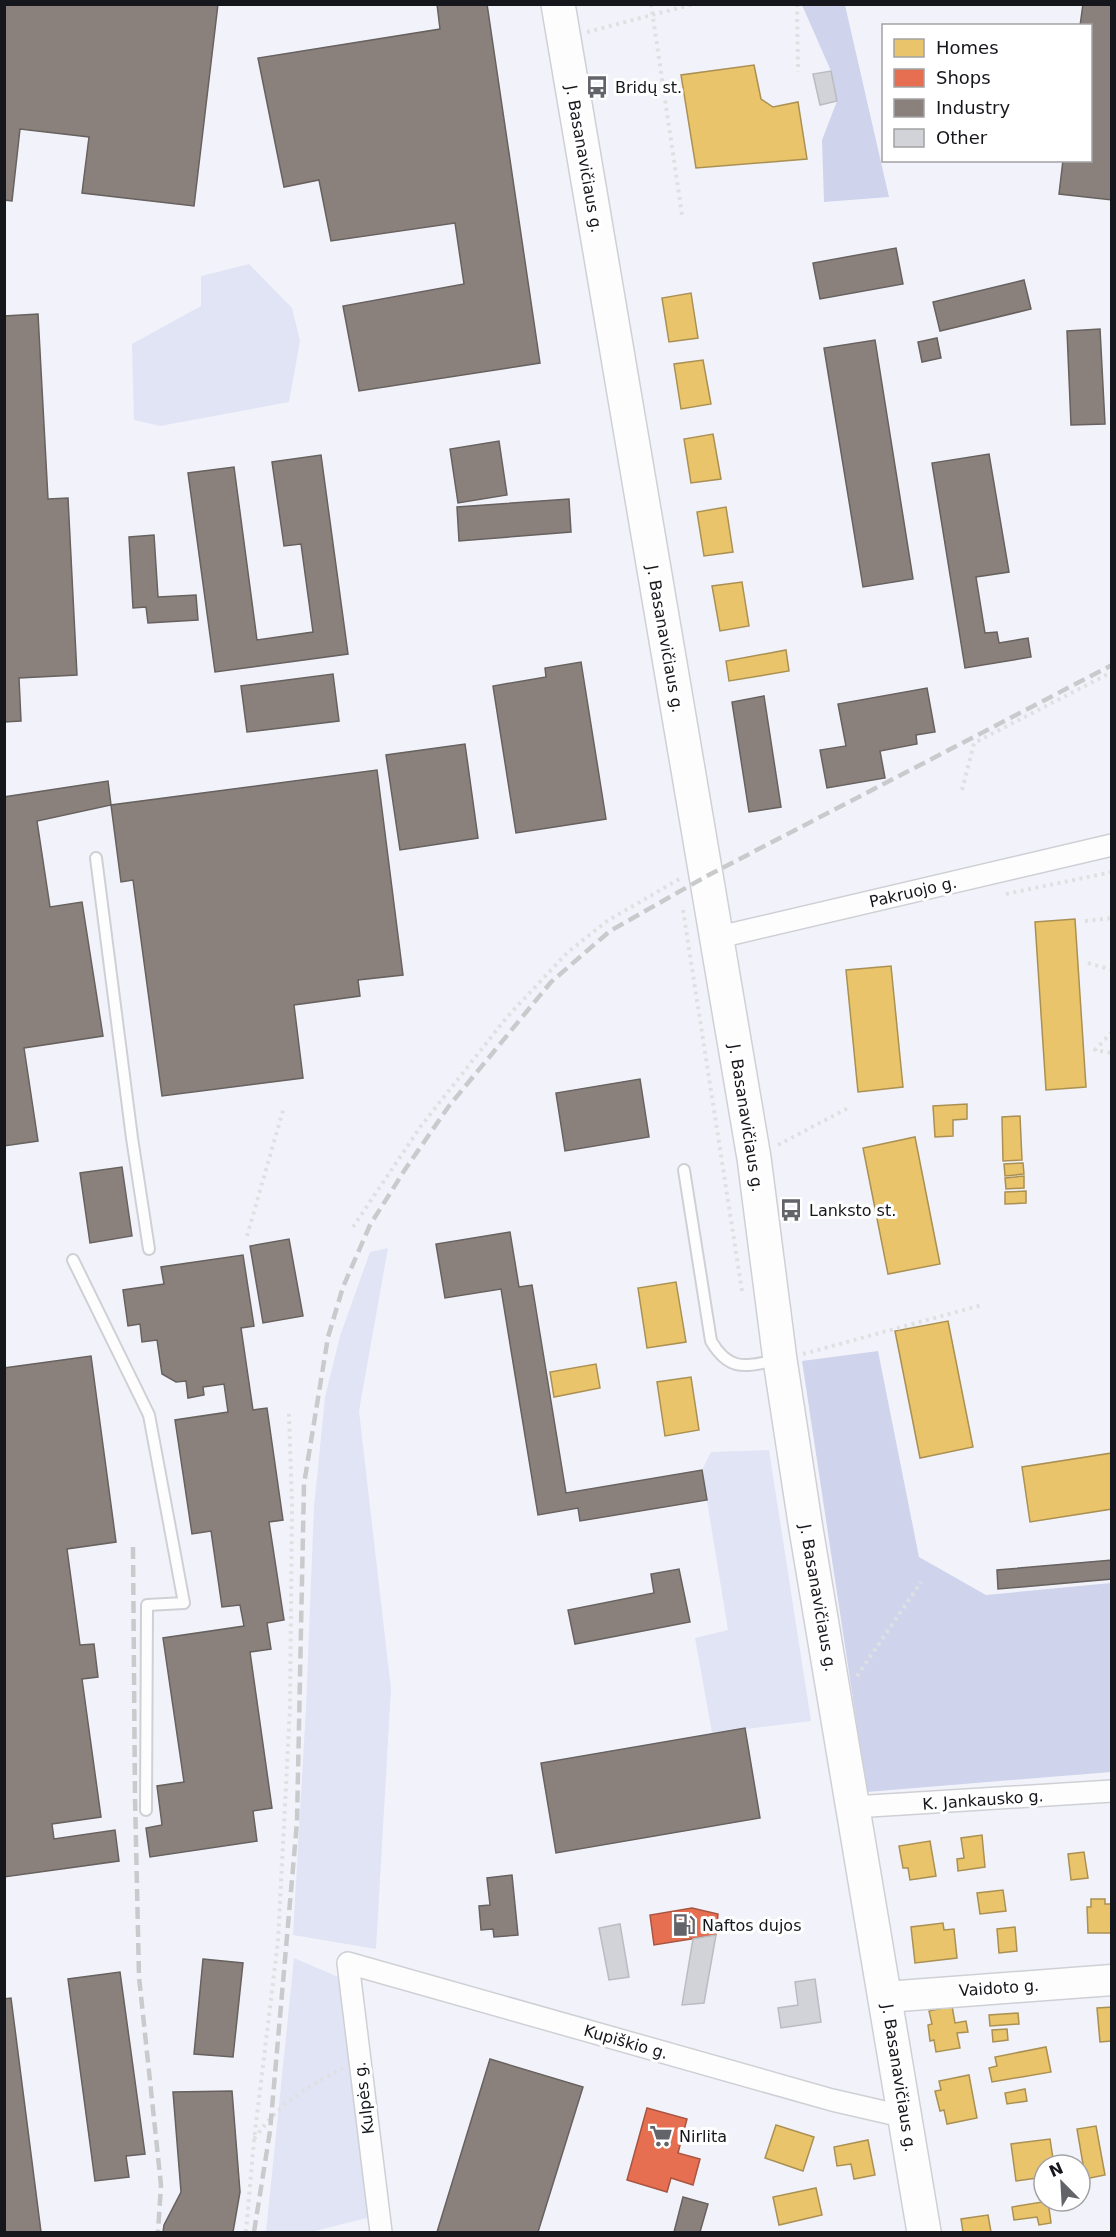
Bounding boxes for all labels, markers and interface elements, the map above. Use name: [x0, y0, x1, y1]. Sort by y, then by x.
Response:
legend: [882, 24, 1092, 162]
text: Homes: [936, 37, 999, 58]
text: Shops: [936, 67, 991, 88]
bus stop icon: Bridų st.: [584, 74, 610, 100]
place label: Bridų st.: [615, 78, 682, 97]
street label: J. Basanavičiaus g.: [561, 83, 606, 234]
text: Industry: [936, 97, 1010, 118]
text: Other: [936, 127, 988, 148]
street label: J. Basanavičiaus g.: [642, 563, 687, 714]
street label: Pakruojo g.: [867, 873, 959, 911]
street label: J. Basanavičiaus g.: [725, 1042, 767, 1193]
bus stop icon: Lanksto st.: [778, 1197, 804, 1223]
place label: Lanksto st.: [809, 1201, 896, 1220]
street label: J. Basanavičiaus g.: [795, 1522, 840, 1673]
street label: K. Jankausko g.: [922, 1786, 1044, 1814]
fuel station icon: Naftos dujos: [671, 1912, 697, 1938]
place label: Naftos dujos: [702, 1916, 801, 1935]
street label: Vaidoto g.: [958, 1976, 1040, 2000]
street label: J. Basanavičiaus g.: [878, 2002, 920, 2153]
street label: Kupiškio g.: [582, 2021, 670, 2063]
street label: Kulpės g.: [350, 2061, 378, 2135]
supermarket icon: Nirlita: [648, 2123, 674, 2149]
place label: Nirlita: [679, 2127, 727, 2146]
north arrow: [1032, 2153, 1092, 2213]
text: N: [1046, 2158, 1066, 2181]

